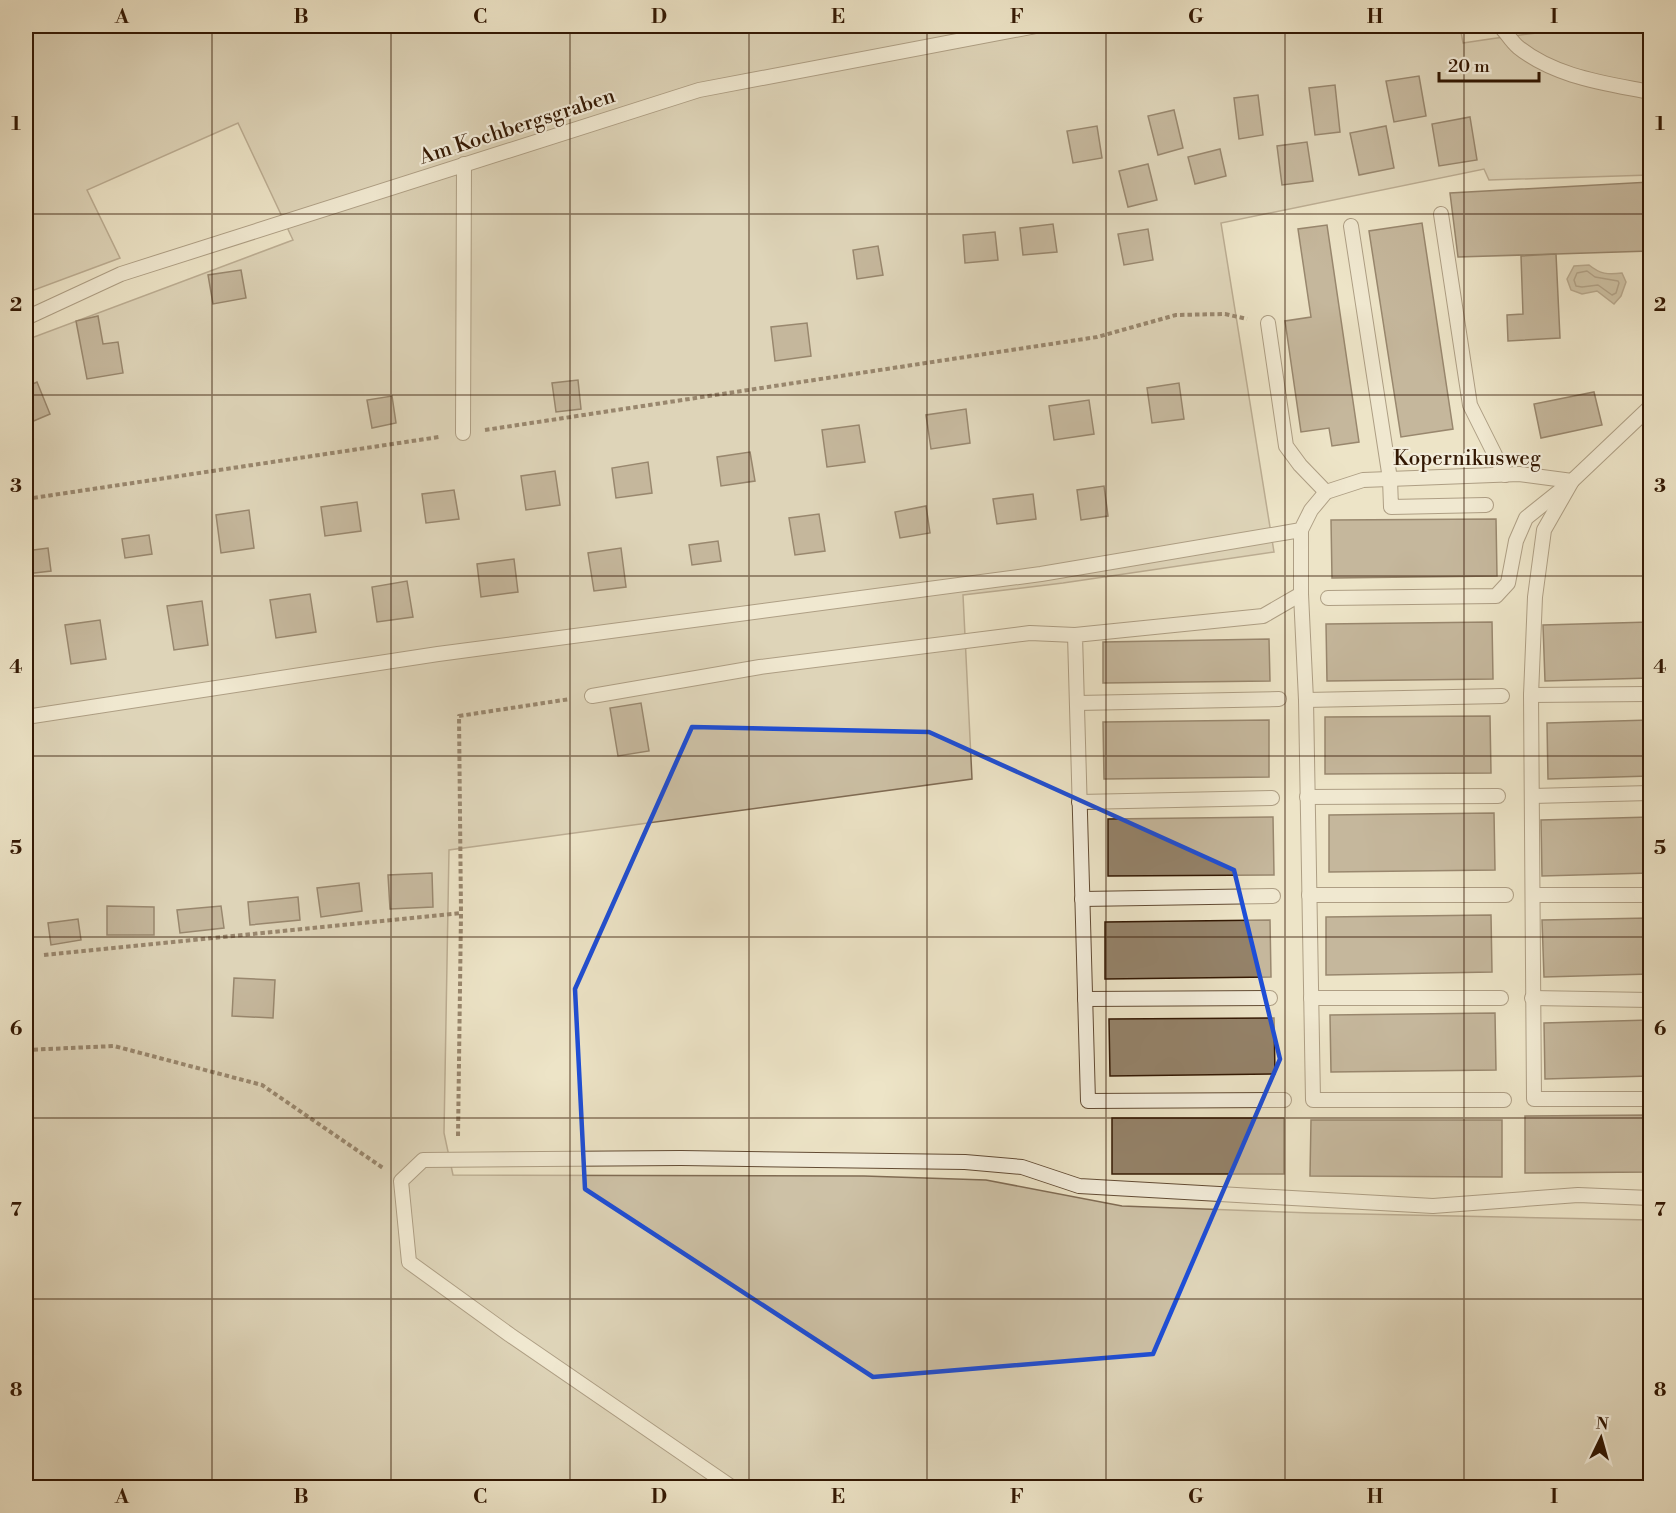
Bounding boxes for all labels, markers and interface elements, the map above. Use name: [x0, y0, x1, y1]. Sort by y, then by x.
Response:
text: A: [114, 5, 130, 30]
text: B: [293, 5, 309, 30]
text: C: [473, 5, 487, 30]
text: D: [651, 5, 667, 30]
text: E: [831, 5, 845, 30]
text: F: [1010, 5, 1024, 30]
text: G: [1188, 5, 1204, 30]
text: H: [1367, 5, 1384, 30]
text: I: [1550, 5, 1558, 30]
scale bar: [1439, 45, 1540, 83]
text: 20 m: [1448, 55, 1490, 78]
street label: Am Kochbergsgraben: [415, 83, 619, 171]
text: 1: [11, 112, 21, 137]
text: 1: [1655, 112, 1665, 137]
text: 2: [10, 293, 22, 318]
text: 2: [1654, 293, 1666, 318]
street label: Kopernikusweg: [1393, 446, 1541, 472]
text: 3: [10, 474, 22, 499]
text: 3: [1654, 474, 1666, 499]
text: 4: [9, 655, 23, 680]
text: 4: [1653, 655, 1667, 680]
text: 5: [10, 836, 22, 861]
text: 5: [1654, 836, 1666, 861]
text: 6: [10, 1017, 23, 1042]
text: 6: [1654, 1017, 1667, 1042]
text: 7: [10, 1198, 22, 1223]
text: 7: [1654, 1198, 1666, 1223]
text: 8: [10, 1378, 23, 1403]
text: 8: [1654, 1378, 1667, 1403]
north arrow: [1571, 1408, 1631, 1468]
text: N: [1595, 1414, 1610, 1435]
text: A: [114, 1485, 130, 1510]
text: B: [293, 1485, 309, 1510]
text: C: [473, 1485, 487, 1510]
text: D: [651, 1485, 667, 1510]
text: E: [831, 1485, 845, 1510]
text: F: [1010, 1485, 1024, 1510]
text: G: [1188, 1485, 1204, 1510]
text: H: [1367, 1485, 1384, 1510]
text: I: [1550, 1485, 1558, 1510]

